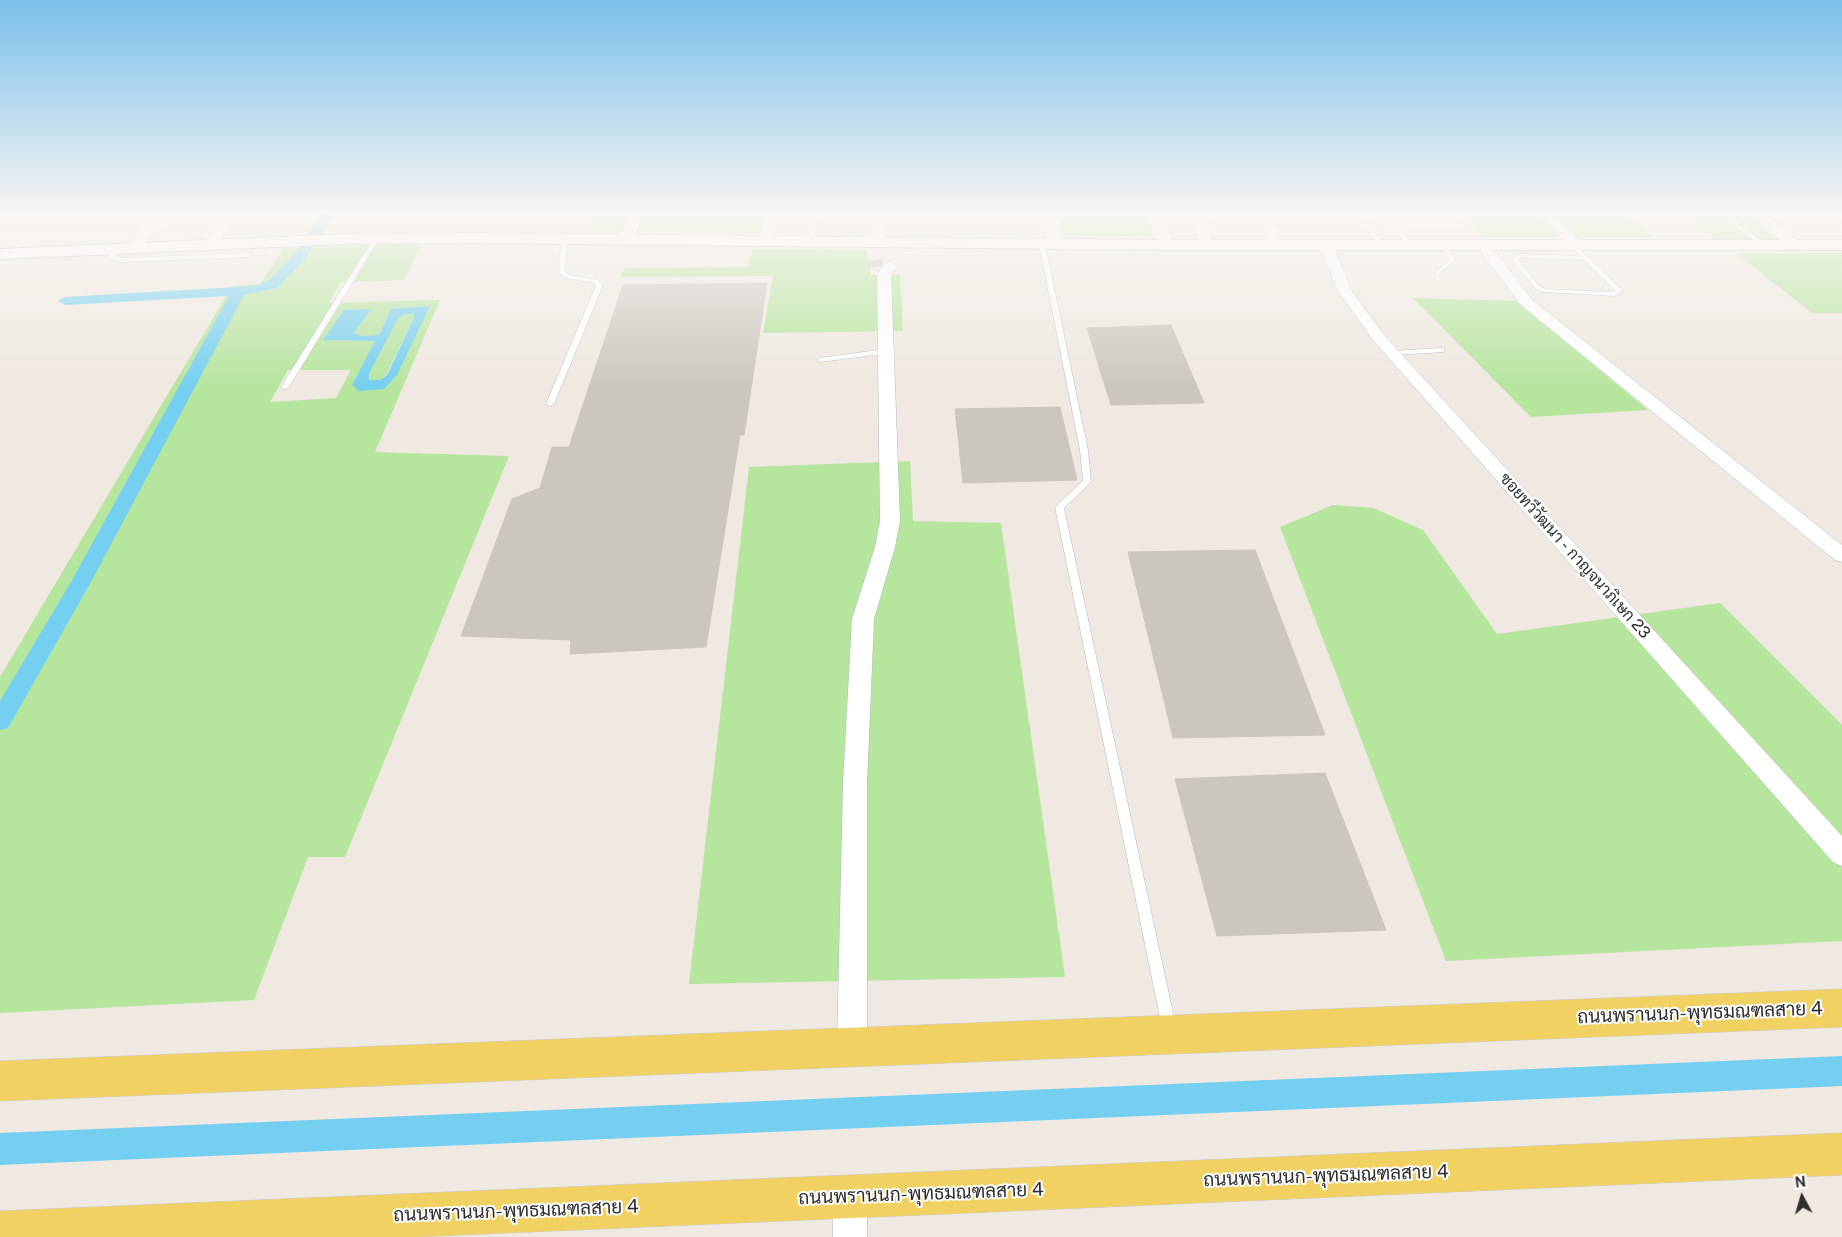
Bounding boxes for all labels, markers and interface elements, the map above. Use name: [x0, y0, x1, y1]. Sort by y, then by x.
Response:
street label: ซอยทวีวัฒนา - กาญจนาภิเษก 23: [1496, 469, 1654, 643]
street label: ถนนพรานนก-พุทธมณฑลสาย 4: [1577, 997, 1823, 1029]
street label: ถนนพรานนก-พุทธมณฑลสาย 4: [1203, 1160, 1449, 1192]
north arrow: [1777, 1172, 1827, 1222]
text: N: [1794, 1174, 1807, 1191]
street label: ถนนพรานนก-พุทธมณฑลสาย 4: [798, 1178, 1044, 1210]
street label: ถนนพรานนก-พุทธมณฑลสาย 4: [393, 1195, 639, 1227]

